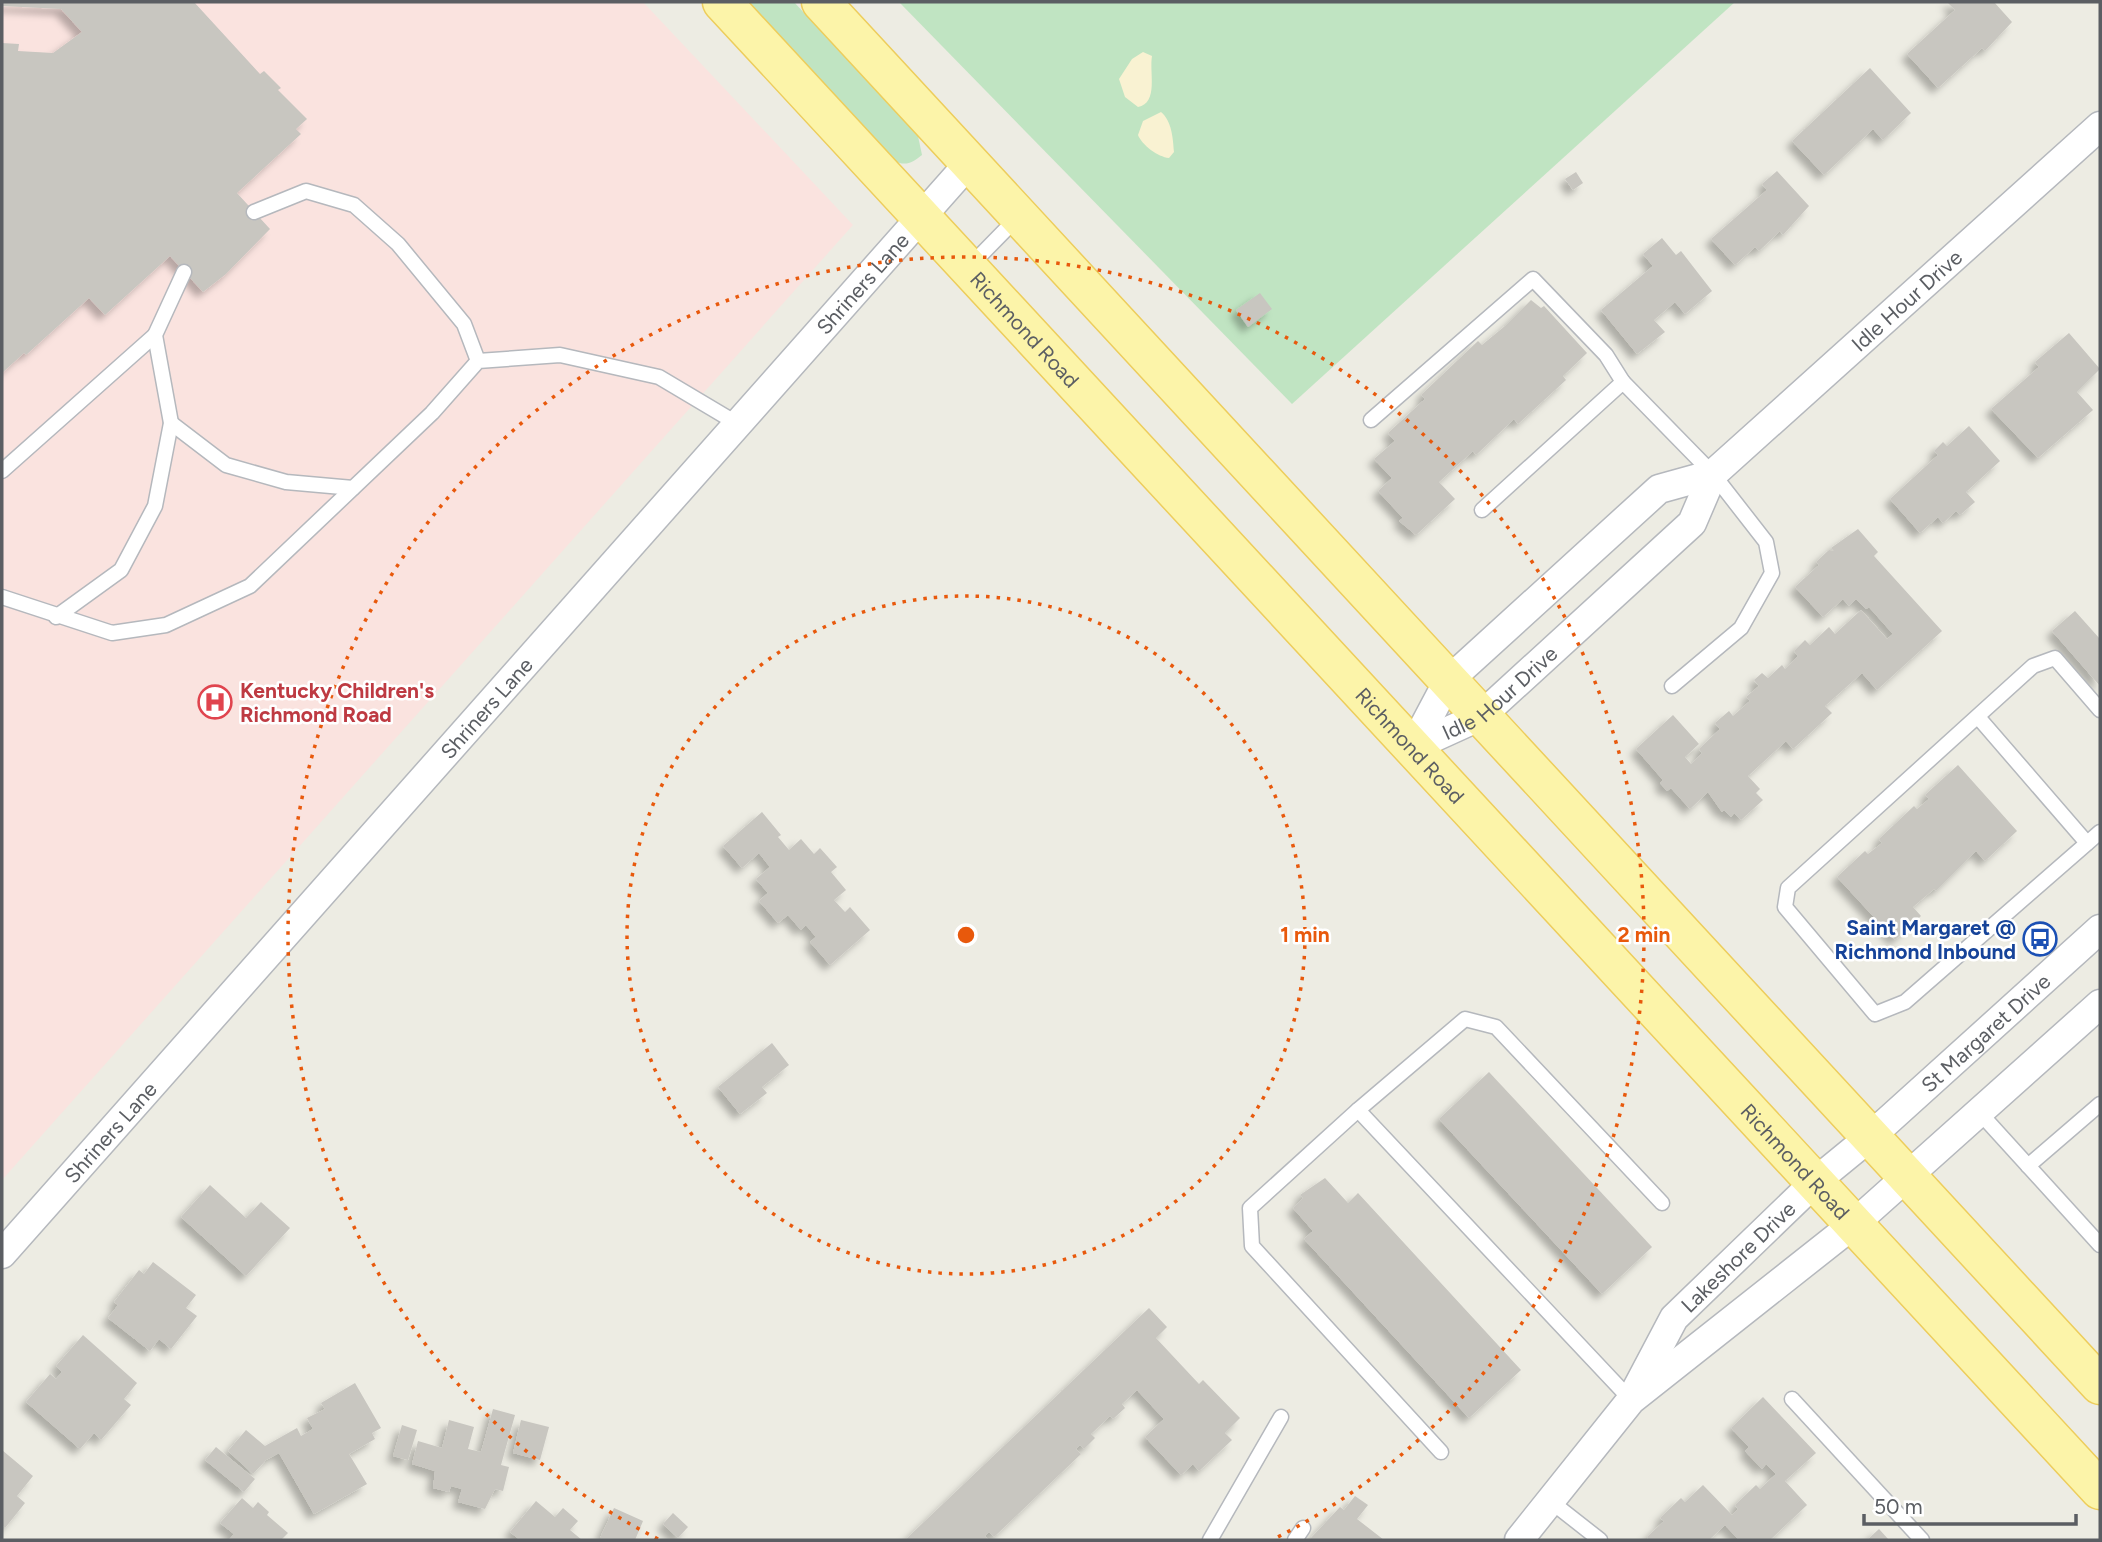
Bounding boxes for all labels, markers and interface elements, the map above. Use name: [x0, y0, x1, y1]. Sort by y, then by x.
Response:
street label: Shriners Lane: [811, 228, 914, 339]
street label: Idle Hour Drive: [1846, 244, 1967, 356]
street label: Richmond Road: [965, 266, 1085, 392]
street label: Idle Hour Drive: [1438, 640, 1562, 745]
street label: Shriners Lane: [435, 652, 538, 763]
place label: Kentucky Children's Richmond Road: [240, 678, 434, 727]
street label: Richmond Road: [1351, 682, 1470, 808]
hospital icon: Kentucky Children's Richmond Road: [196, 683, 234, 721]
place label: Saint Margaret @ Richmond Inbound: [1835, 915, 2016, 964]
bus stop icon: Saint Margaret @ Richmond Inbound: [2021, 920, 2059, 958]
text: 1 min: [1280, 922, 1330, 947]
text: 2 min: [1618, 922, 1670, 947]
centre of rings: [954, 923, 978, 947]
street label: St Margaret Drive: [1916, 968, 2055, 1097]
street label: Shriners Lane: [59, 1076, 161, 1188]
street label: Richmond Road: [1736, 1098, 1855, 1224]
street label: Lakeshore Drive: [1675, 1196, 1800, 1317]
scale bar: [1864, 1482, 2076, 1526]
text: 50 m: [1874, 1494, 1923, 1519]

